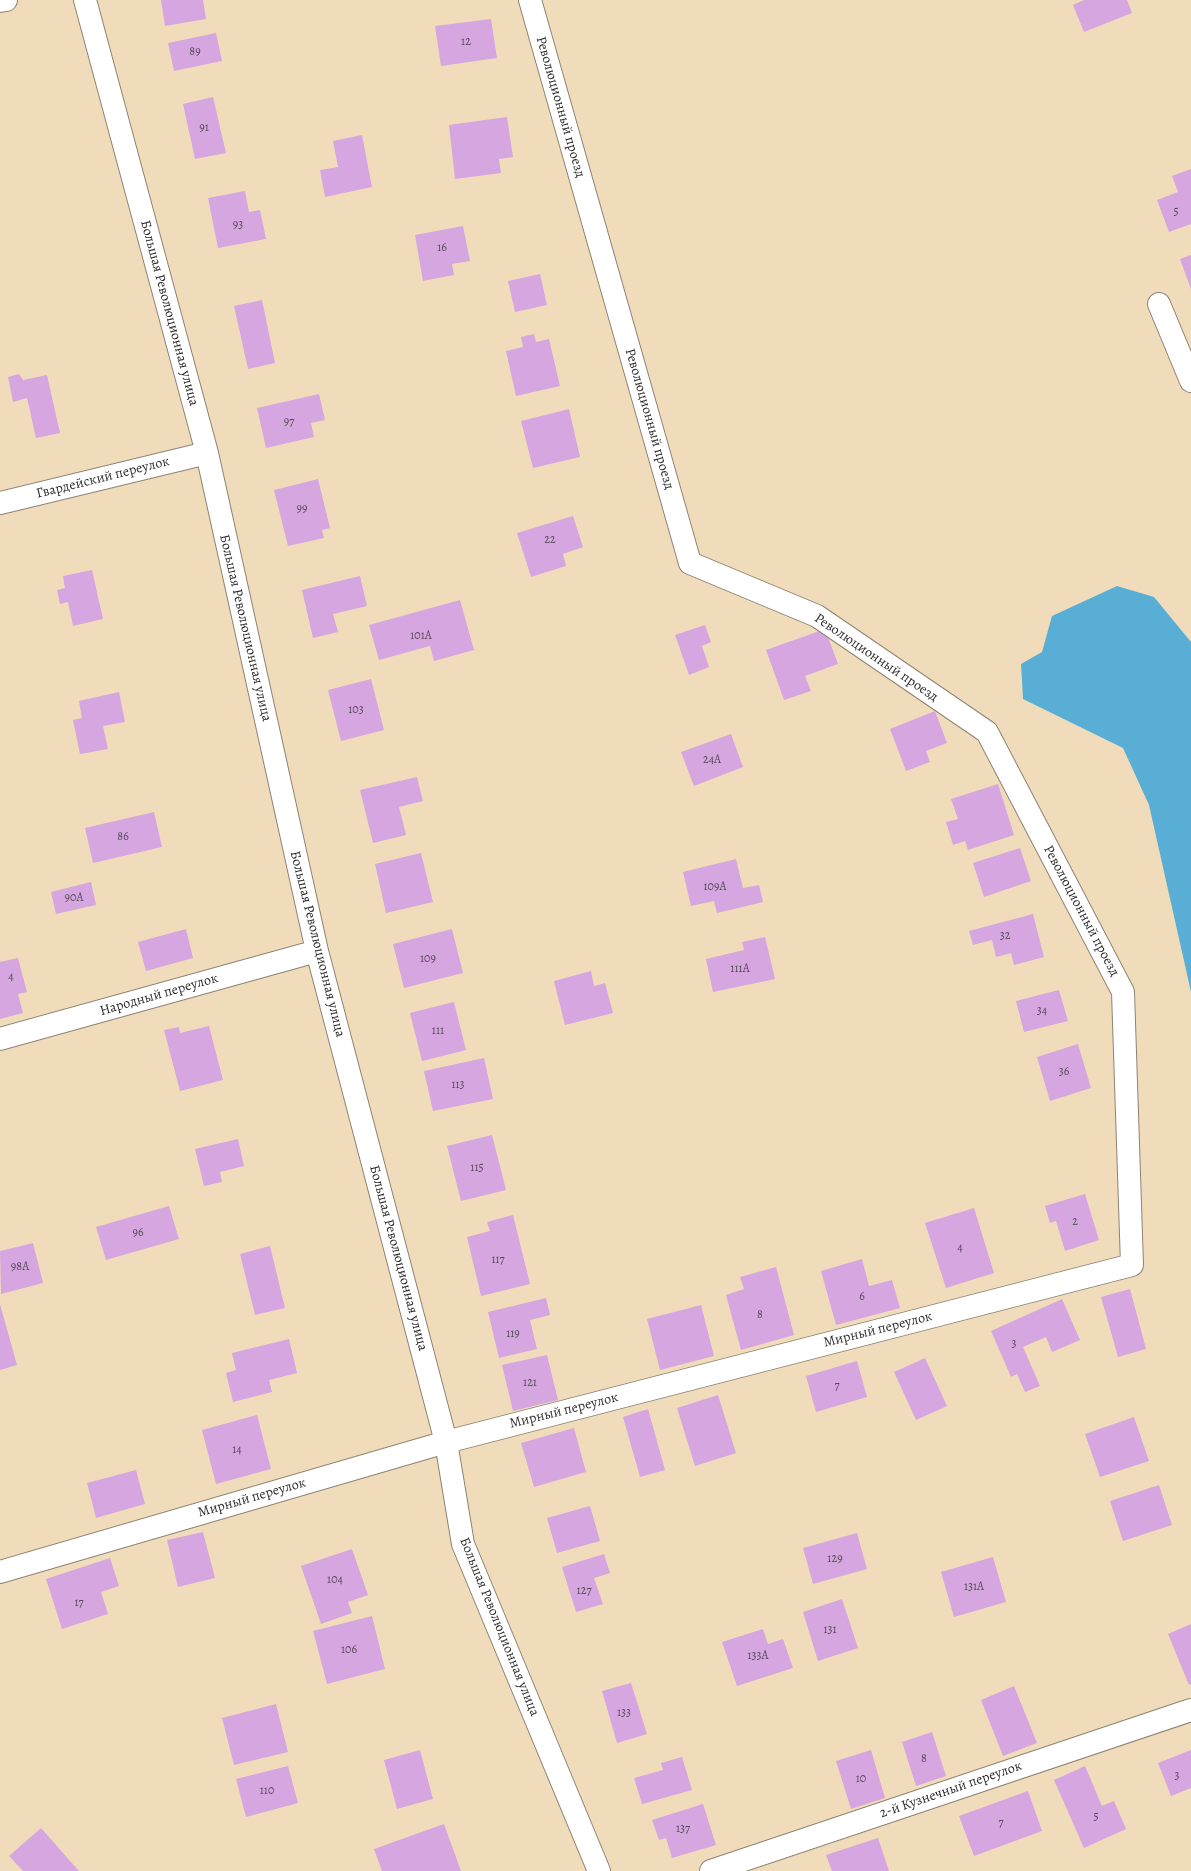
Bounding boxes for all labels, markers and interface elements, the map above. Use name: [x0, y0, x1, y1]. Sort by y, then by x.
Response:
house number: 12: [461, 35, 471, 49]
street label: Революционный проезд: [532, 35, 588, 179]
house number: 89: [189, 45, 201, 59]
house number: 91: [199, 121, 209, 135]
house number: 5: [1173, 205, 1179, 219]
street label: Большая Революционная улица: [136, 218, 202, 408]
house number: 93: [233, 218, 243, 232]
house number: 16: [437, 241, 447, 255]
street label: Революционный проезд: [621, 347, 677, 491]
house number: 97: [284, 415, 294, 429]
street label: Гвардейский переулок: [35, 453, 171, 503]
house number: 99: [297, 502, 307, 516]
street label: Большая Революционная улица: [215, 533, 275, 723]
house number: 22: [544, 533, 556, 547]
street label: Революционный проезд: [811, 610, 941, 706]
house number: 101А: [410, 629, 432, 643]
house number: 103: [348, 703, 364, 717]
house number: 24А: [703, 753, 721, 767]
house number: 86: [117, 830, 129, 844]
street label: Революционный проезд: [1039, 843, 1123, 979]
street label: Большая Революционная улица: [286, 849, 348, 1039]
house number: 109А: [704, 880, 726, 894]
house number: 90А: [65, 891, 83, 905]
house number: 32: [1000, 929, 1010, 943]
house number: 109: [420, 952, 436, 966]
house number: 111А: [730, 962, 750, 976]
house number: 4: [8, 970, 14, 984]
street label: Народный переулок: [98, 970, 220, 1020]
house number: 34: [1037, 1004, 1047, 1018]
house number: 111: [432, 1024, 444, 1038]
house number: 36: [1059, 1065, 1069, 1079]
house number: 113: [451, 1078, 465, 1092]
house number: 115: [470, 1161, 484, 1175]
street label: Большая Революционная улица: [365, 1163, 431, 1353]
house number: 2: [1072, 1215, 1078, 1229]
house number: 96: [132, 1226, 144, 1240]
house number: 4: [957, 1241, 963, 1255]
house number: 117: [491, 1253, 505, 1267]
house number: 98А: [11, 1260, 29, 1274]
house number: 6: [859, 1290, 865, 1304]
house number: 8: [757, 1308, 763, 1322]
street label: Мирный переулок: [822, 1308, 934, 1352]
house number: 119: [506, 1327, 520, 1341]
house number: 3: [1012, 1337, 1016, 1351]
house number: 121: [523, 1376, 537, 1390]
house number: 7: [834, 1379, 840, 1393]
street label: Мирный переулок: [508, 1389, 620, 1433]
house number: 14: [232, 1443, 242, 1457]
street label: Мирный переулок: [196, 1475, 308, 1521]
street label: Большая Революционная улица: [455, 1535, 543, 1719]
house number: 129: [827, 1552, 843, 1566]
house number: 104: [327, 1573, 343, 1587]
house number: 131А: [964, 1580, 984, 1594]
house number: 127: [577, 1584, 591, 1598]
house number: 17: [74, 1596, 84, 1610]
house number: 131: [823, 1623, 837, 1637]
house number: 106: [341, 1643, 357, 1657]
house number: 133А: [747, 1649, 769, 1663]
house number: 133: [617, 1706, 631, 1720]
house number: 8: [921, 1752, 927, 1766]
street label: 2-й Кузнечный переулок: [878, 1758, 1024, 1822]
house number: 3: [1175, 1769, 1179, 1783]
house number: 10: [856, 1772, 866, 1786]
house number: 110: [260, 1784, 274, 1798]
house number: 5: [1093, 1810, 1099, 1824]
house number: 7: [998, 1816, 1004, 1830]
house number: 137: [676, 1822, 690, 1836]

